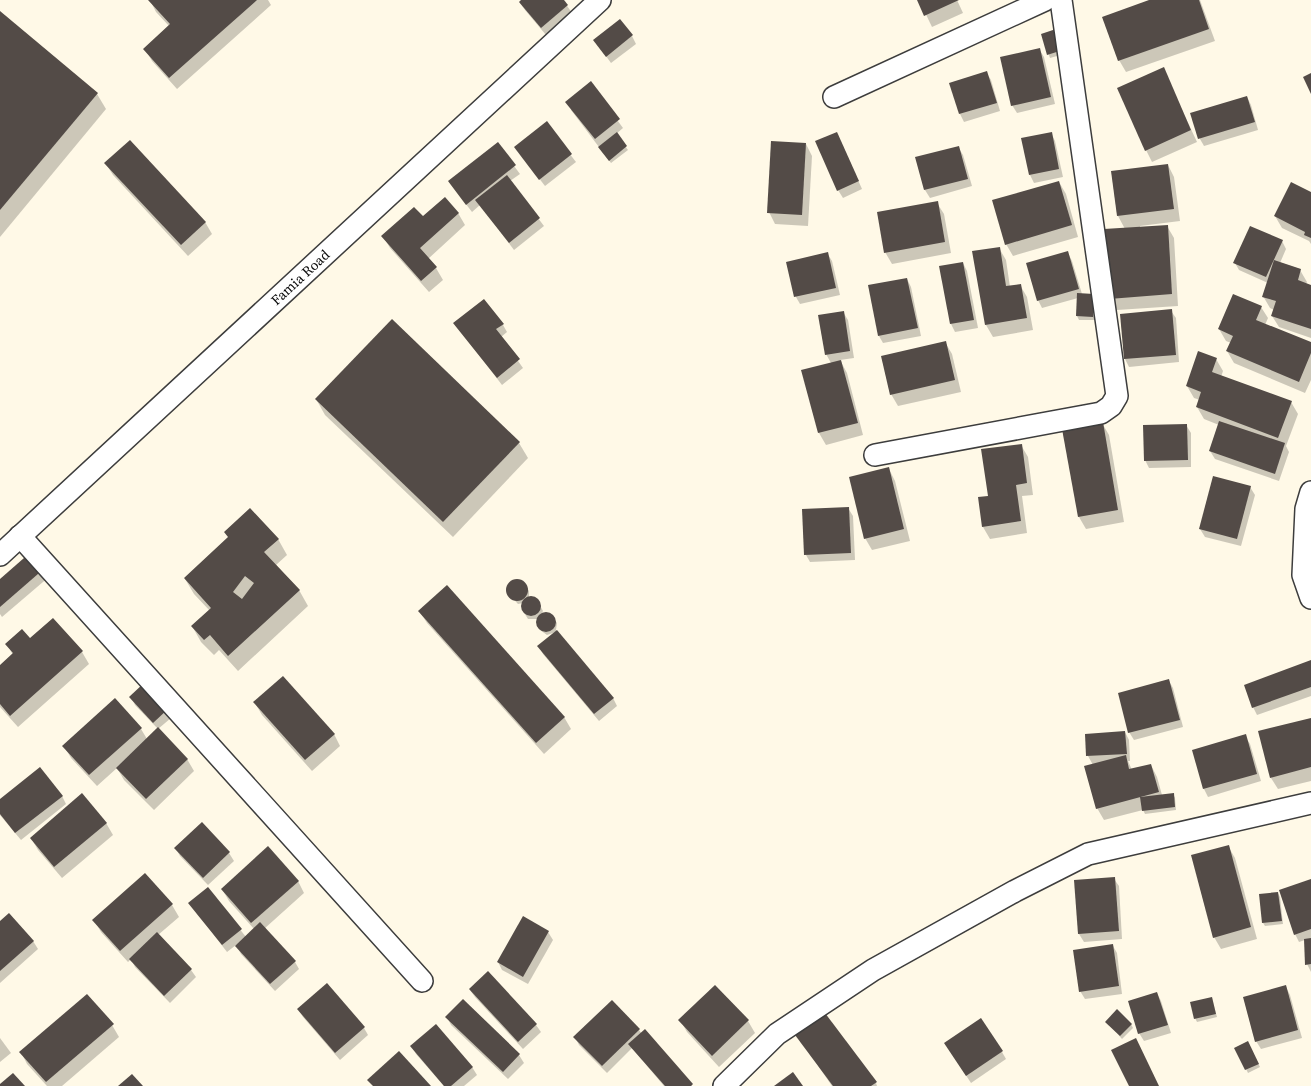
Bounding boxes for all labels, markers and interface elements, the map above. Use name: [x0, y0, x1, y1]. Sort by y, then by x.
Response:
street label: Famia Road: [266, 245, 334, 310]

